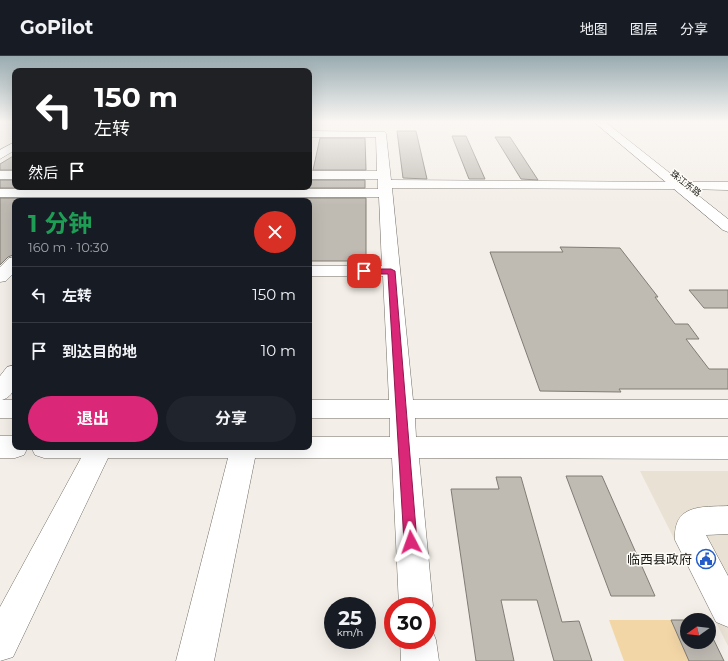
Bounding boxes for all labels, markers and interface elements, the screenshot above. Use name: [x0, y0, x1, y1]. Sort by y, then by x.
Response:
text: GoPilot: [20, 16, 93, 39]
text: 地图: [580, 20, 608, 38]
text: 图层: [630, 20, 658, 38]
text: 分享: [680, 20, 708, 38]
text: 150 m: [94, 80, 178, 114]
icon: left: [28, 84, 80, 136]
text: 左转: [94, 118, 130, 140]
icon: arrive: [66, 160, 88, 182]
text: 然后: [28, 163, 58, 182]
street label: 珠江东路: [668, 168, 704, 198]
text: 1 分钟: [28, 209, 92, 238]
button: close: [254, 211, 296, 253]
text: 160 m · 10:30: [28, 239, 109, 255]
pin: [347, 254, 381, 288]
icon: arrive: [353, 260, 375, 282]
icon: left: [28, 284, 50, 306]
text: 150 m: [252, 285, 296, 304]
text: 左转: [62, 286, 92, 305]
icon: arrive: [28, 340, 50, 362]
text: 10 m: [261, 341, 296, 360]
text: 到达目的地: [62, 342, 137, 361]
button: 退出: [28, 396, 158, 442]
button: 分享: [166, 396, 296, 442]
position arrow: [390, 521, 432, 563]
public building icon: 临西县政府: [695, 548, 717, 570]
place label: 临西县政府: [627, 551, 692, 567]
speed limit sign: 30: [384, 597, 436, 649]
text: 25: [338, 606, 362, 630]
north arrow: [680, 613, 716, 649]
map controls: [680, 613, 716, 649]
text: km/h: [337, 626, 363, 639]

